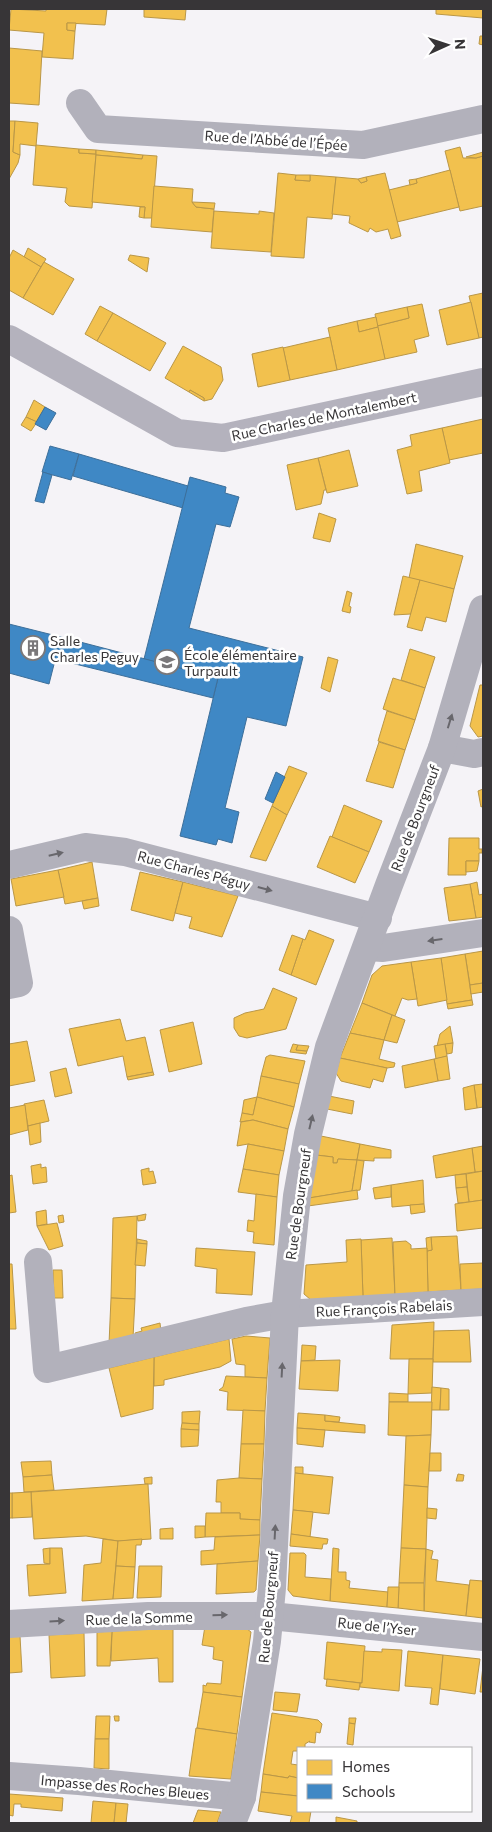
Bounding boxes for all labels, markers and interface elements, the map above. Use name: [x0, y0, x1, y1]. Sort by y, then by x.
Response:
north arrow: [422, 20, 472, 70]
text: N: [452, 39, 469, 50]
street label: Rue de l’Abbé de l’Épée: [204, 127, 348, 153]
street label: Rue Charles de Montalembert: [230, 388, 418, 444]
place label: Salle Charles Peguy: [50, 632, 139, 665]
building icon: Salle Charles Peguy: [20, 635, 46, 661]
place label: École élémentaire Turpault: [184, 646, 297, 679]
school or university icon: École élémentaire Turpault: [154, 649, 180, 675]
one-way arrow: [447, 713, 455, 728]
street label: Rue de Bourgneuf: [387, 762, 443, 874]
street label: Rue Charles Péguy: [136, 847, 252, 893]
one-way arrow: [49, 850, 64, 858]
one-way arrow: [258, 885, 273, 893]
one-way arrow: [427, 936, 443, 944]
one-way arrow: [307, 1114, 315, 1129]
street label: Rue de Bourgneuf: [282, 1147, 314, 1261]
street label: Rue François Rabelais: [315, 1296, 453, 1320]
one-way arrow: [278, 1361, 286, 1377]
one-way arrow: [271, 1524, 279, 1540]
street label: Rue de Bourgneuf: [255, 1550, 281, 1664]
street label: Rue de la Somme: [85, 1608, 193, 1628]
one-way arrow: [212, 1611, 228, 1619]
street label: Rue de l’Yser: [337, 1613, 418, 1639]
one-way arrow: [50, 1617, 66, 1625]
legend: [297, 1747, 472, 1812]
text: Homes: [342, 1757, 390, 1775]
street label: Impasse des Roches Bleues: [40, 1771, 210, 1803]
text: Schools: [342, 1782, 396, 1800]

